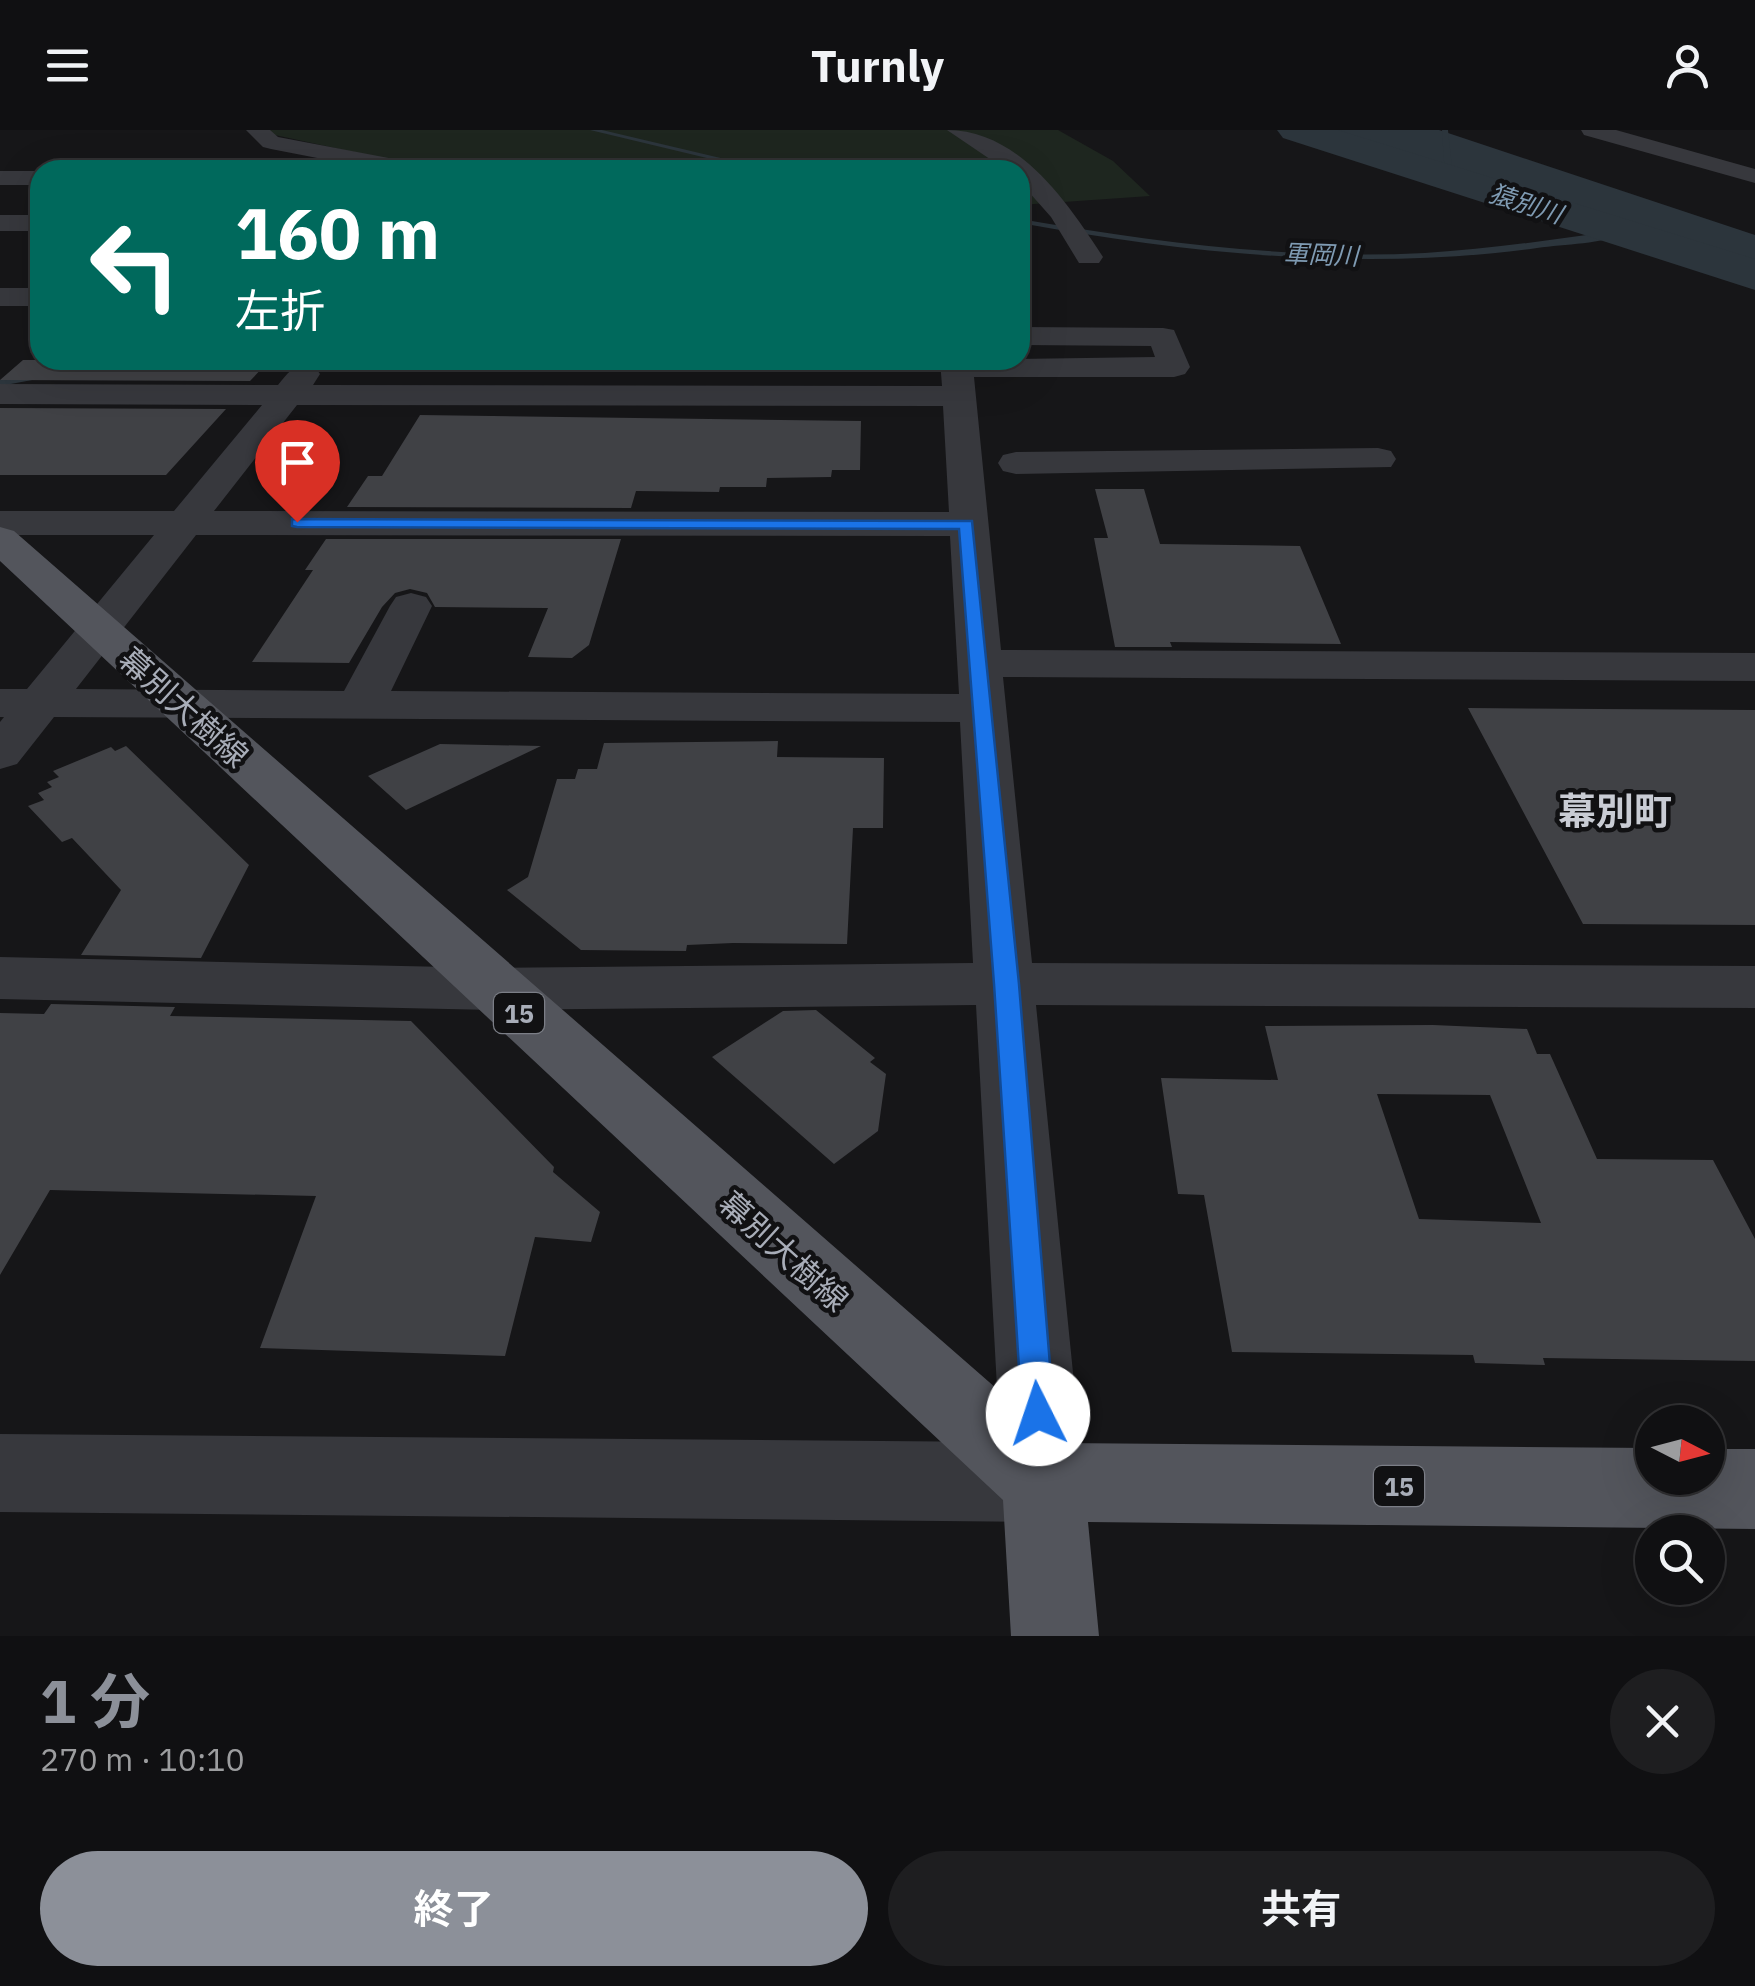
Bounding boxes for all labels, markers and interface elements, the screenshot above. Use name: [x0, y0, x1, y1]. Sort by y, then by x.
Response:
text: Turnly: [811, 36, 944, 94]
icon: menu: [40, 38, 95, 93]
icon: person: [1660, 38, 1715, 93]
water label: 猿別川: [1485, 176, 1570, 231]
text: 160 m: [235, 187, 440, 278]
icon: left: [70, 200, 200, 330]
water label: 軍岡川: [1283, 236, 1362, 272]
text: 左折: [235, 281, 325, 339]
pin: [255, 420, 340, 523]
icon: arrive: [270, 435, 325, 490]
street label: 幕別大樹線: [110, 638, 258, 776]
district label: 幕別町: [1558, 786, 1672, 835]
road number: 15: [494, 993, 544, 1033]
street label: 幕別大樹線: [710, 1182, 858, 1320]
position arrow: [986, 1362, 1090, 1466]
north arrow: [1635, 1405, 1725, 1495]
map controls: [1635, 1405, 1725, 1605]
road number: 15: [1374, 1466, 1424, 1506]
button: search: [1635, 1515, 1725, 1605]
text: 1 分: [40, 1661, 150, 1740]
button: close: [1610, 1669, 1715, 1774]
text: 270 m · 10:10: [40, 1738, 245, 1780]
button: 終了: [40, 1851, 868, 1966]
button: 共有: [888, 1851, 1715, 1966]

